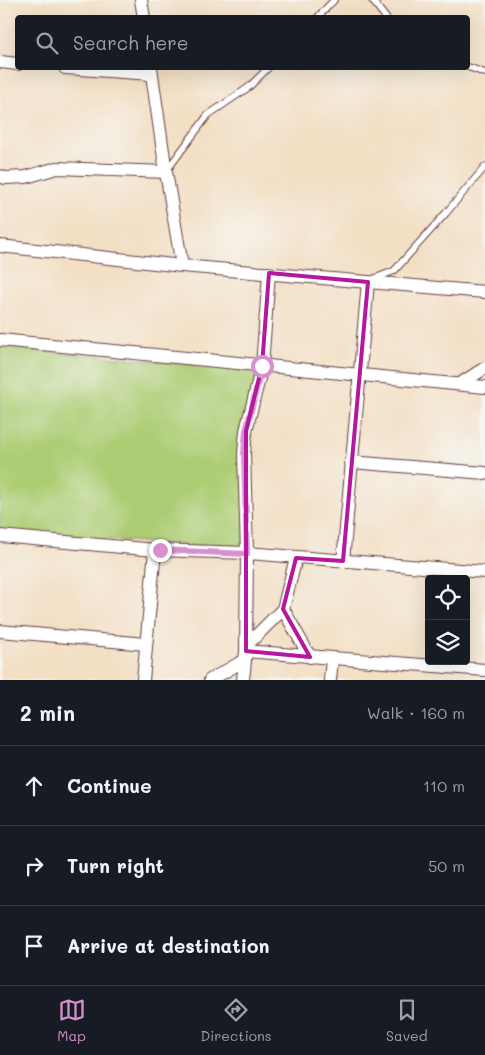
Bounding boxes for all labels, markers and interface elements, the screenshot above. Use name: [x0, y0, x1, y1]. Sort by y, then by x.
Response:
search box: [15, 15, 470, 70]
icon: search: [33, 29, 61, 57]
text: Search here: [73, 30, 189, 55]
route start: [251, 355, 274, 378]
route end: [149, 539, 172, 562]
map controls: [425, 575, 470, 665]
button: locate: [425, 575, 470, 620]
button: layers: [425, 620, 470, 665]
text: 2 min: [20, 699, 75, 726]
text: Walk · 160 m: [367, 702, 465, 723]
icon: ahead: [20, 772, 48, 800]
text: Continue: [67, 773, 152, 798]
text: 110 m: [423, 775, 465, 796]
icon: right: [20, 852, 48, 880]
text: Turn right: [67, 853, 164, 878]
text: 50 m: [428, 855, 465, 876]
icon: arrive: [20, 932, 48, 960]
text: Arrive at destination: [67, 933, 270, 958]
tab: Map: [57, 996, 86, 1045]
tab: Directions: [200, 996, 272, 1045]
tab: Saved: [386, 996, 428, 1045]

